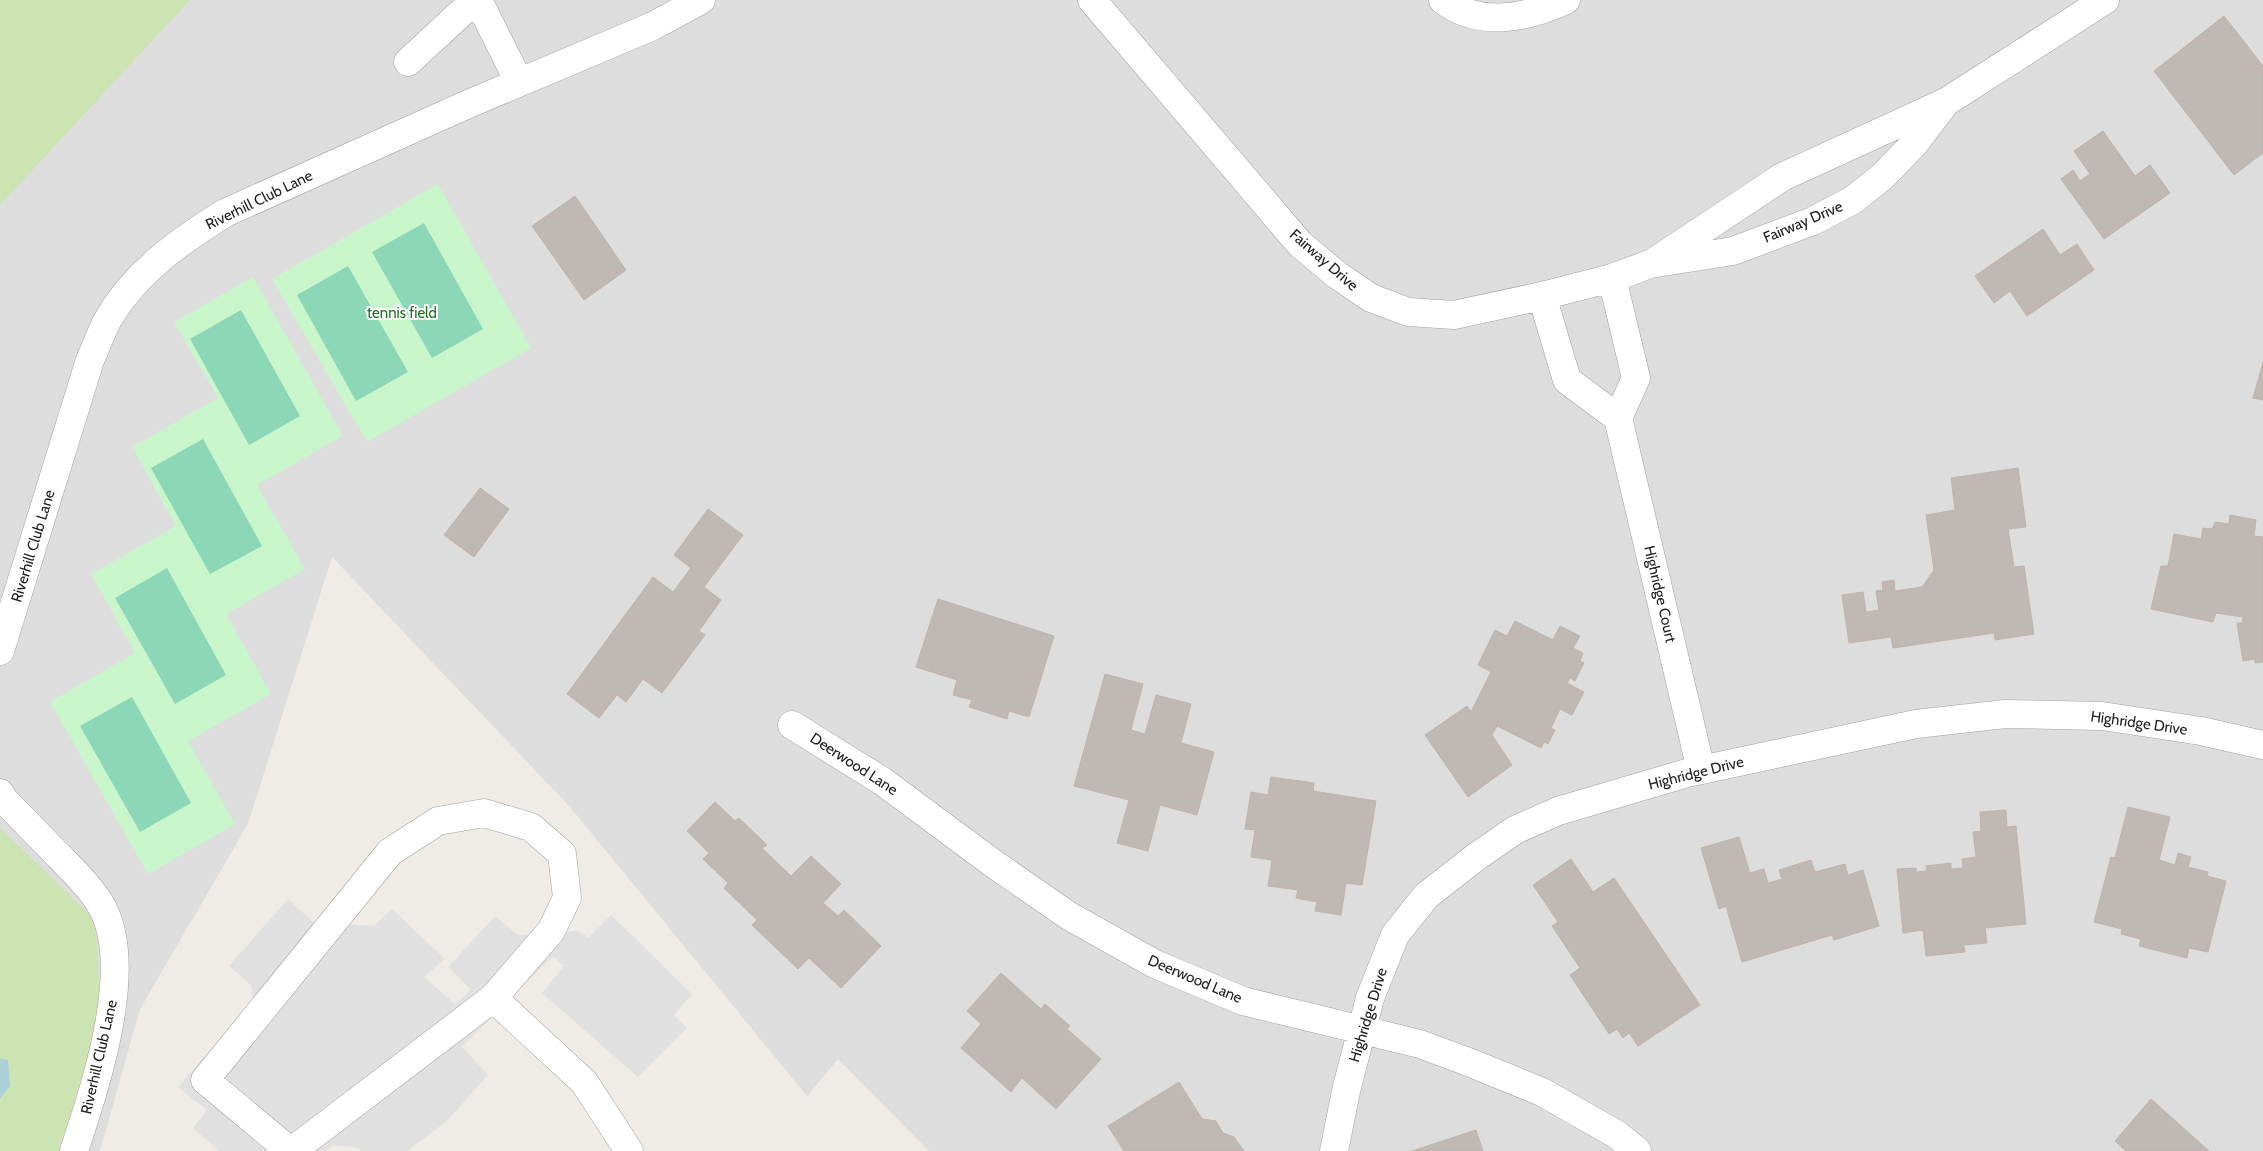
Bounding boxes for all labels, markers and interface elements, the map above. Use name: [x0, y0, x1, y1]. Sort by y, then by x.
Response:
street label: Riverhill Club Lane: [203, 166, 316, 234]
street label: Fairway Drive: [1761, 197, 1846, 247]
street label: Fairway Drive: [1286, 226, 1362, 295]
park label: tennis field: [367, 304, 437, 322]
street label: Riverhill Club Lane: [7, 487, 59, 604]
street label: Highridge Court: [1640, 544, 1680, 644]
street label: Highridge Drive: [2089, 707, 2189, 739]
street label: Deerwood Lane: [807, 729, 901, 799]
street label: Highridge Drive: [1646, 752, 1746, 794]
street label: Deerwood Lane: [1145, 951, 1245, 1007]
street label: Highridge Drive: [1345, 965, 1391, 1064]
street label: Riverhill Club Lane: [77, 998, 121, 1116]

